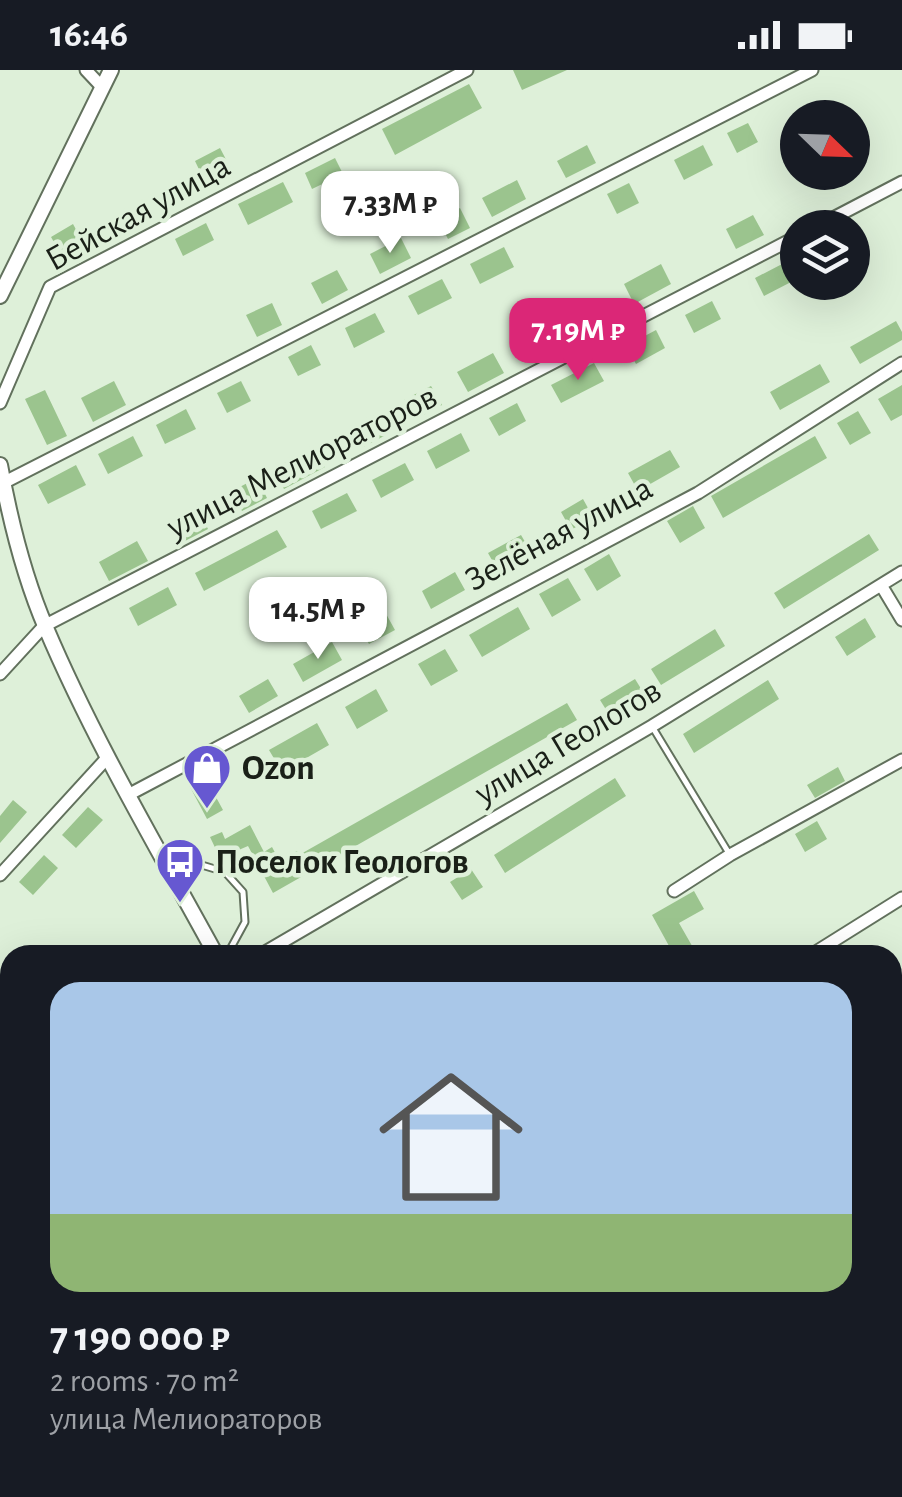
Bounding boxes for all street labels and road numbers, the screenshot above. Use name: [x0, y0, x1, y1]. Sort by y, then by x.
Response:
street label: Бейская улица: [40, 148, 236, 278]
street label: улица Мелиораторов: [161, 379, 443, 546]
street label: Зелёная улица: [460, 470, 658, 598]
street label: улица Геологов: [468, 673, 667, 812]

